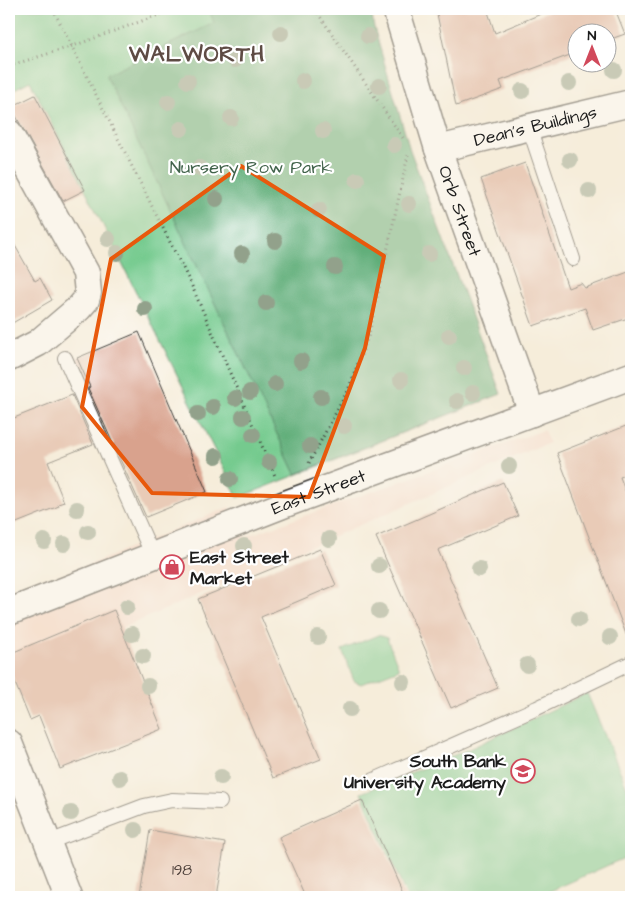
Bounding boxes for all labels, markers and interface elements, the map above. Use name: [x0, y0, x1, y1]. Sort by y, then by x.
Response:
north arrow: [568, 22, 618, 72]
text: N: [588, 26, 597, 46]
district label: WALWORTH: [128, 39, 265, 70]
street label: Dean's Buildings: [471, 100, 599, 153]
park label: Nursery Row Park: [170, 155, 332, 181]
street label: Orb Street: [432, 162, 488, 261]
street label: East Street: [268, 463, 370, 521]
place label: East Street Market: [190, 545, 290, 591]
shop icon: East Street Market: [159, 554, 185, 580]
place label: South Bank University Academy: [344, 749, 507, 796]
school or university icon: South Bank University Academy: [510, 758, 536, 784]
house number: 198: [172, 860, 192, 881]

